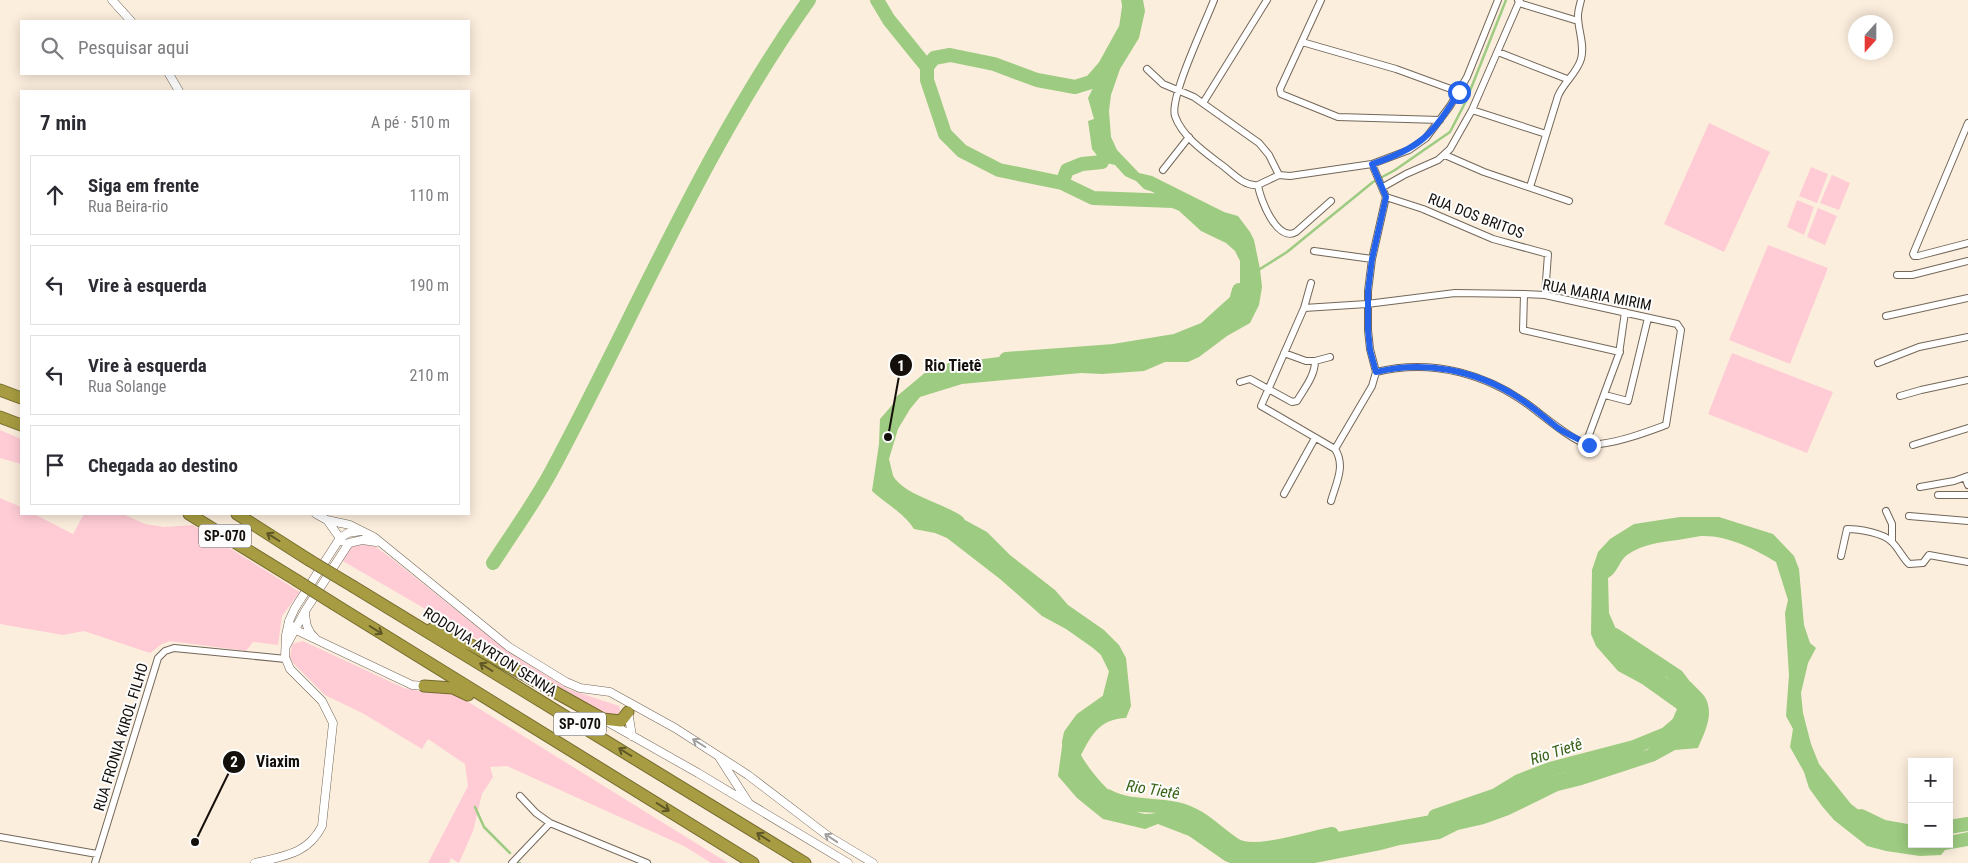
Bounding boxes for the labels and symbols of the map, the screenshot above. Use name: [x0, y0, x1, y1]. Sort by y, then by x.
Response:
north arrow: [1848, 15, 1893, 60]
route start: [1448, 81, 1471, 104]
street label: RUA DOS BRITOS: [1426, 189, 1527, 243]
street label: RUA MARIA MIRIM: [1541, 276, 1653, 314]
callout: Rio Tietê: [889, 350, 991, 381]
text: Rio Tietê: [925, 356, 982, 375]
text: 1: [897, 357, 905, 375]
route end: [1578, 434, 1601, 457]
road number: SP-070: [199, 524, 251, 548]
one-way arrow: [266, 531, 280, 541]
street label: RODOVIA AYRTON SENNA: [420, 604, 560, 701]
one-way arrow: [368, 625, 382, 635]
street label: RUA FRONIA KIROL FILHO: [90, 661, 152, 813]
one-way arrow: [480, 662, 494, 672]
road number: SP-070: [554, 712, 606, 736]
water label: Rio Tietê: [1528, 734, 1585, 769]
one-way arrow: [693, 738, 707, 748]
callout: Viaxim: [221, 746, 310, 777]
one-way arrow: [618, 747, 632, 757]
text: Viaxim: [256, 752, 300, 771]
text: 2: [230, 753, 238, 771]
water label: Rio Tietê: [1125, 776, 1181, 803]
one-way arrow: [655, 803, 669, 813]
one-way arrow: [757, 832, 771, 842]
one-way arrow: [824, 833, 838, 843]

